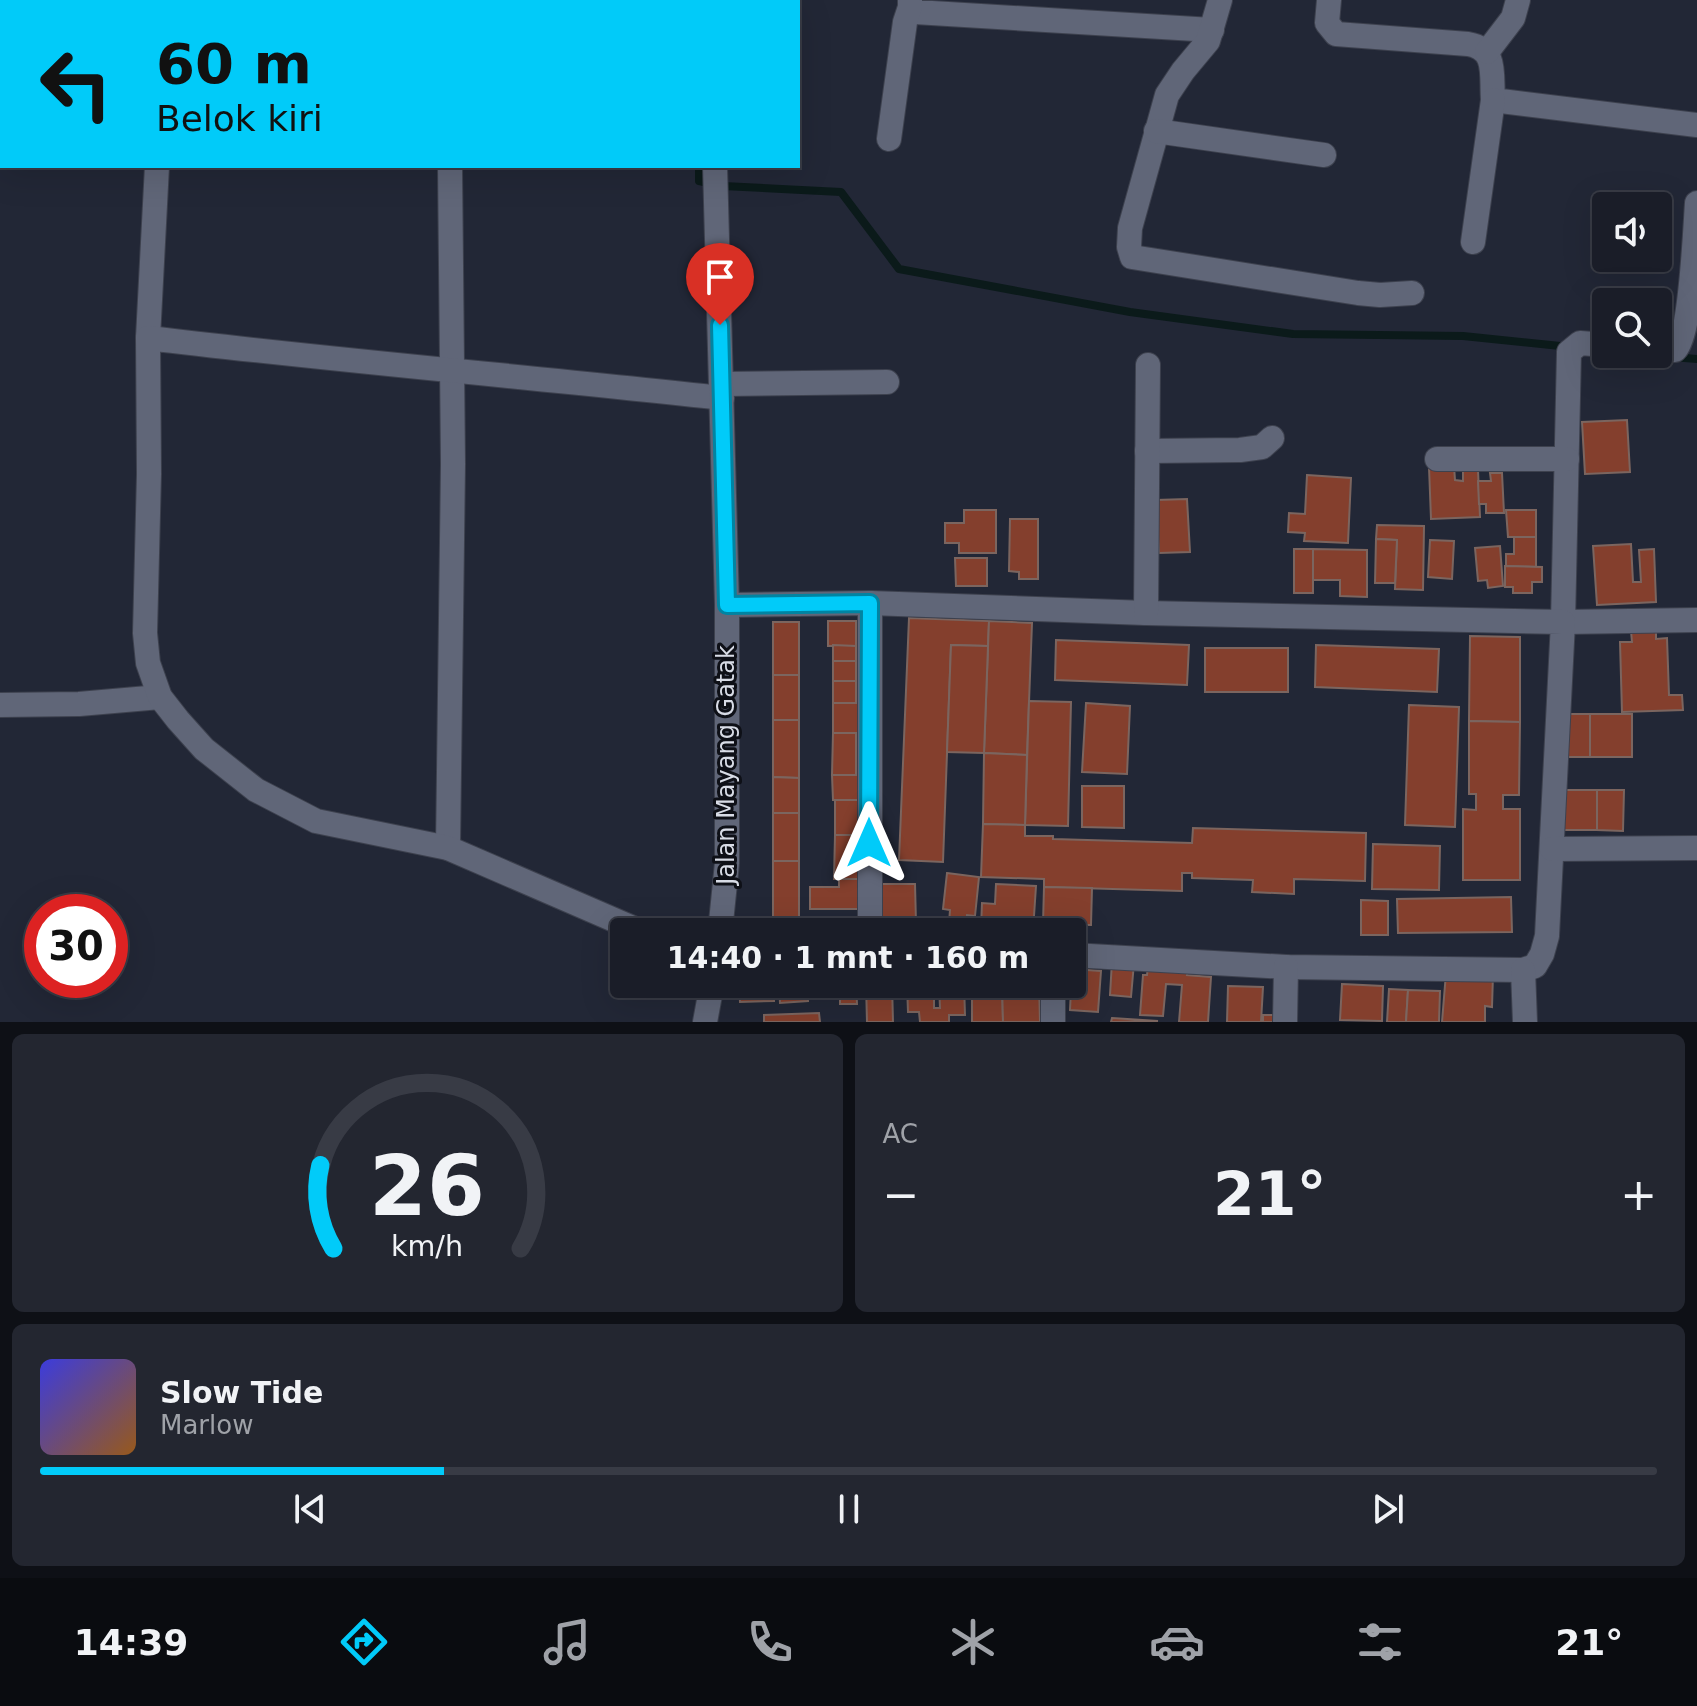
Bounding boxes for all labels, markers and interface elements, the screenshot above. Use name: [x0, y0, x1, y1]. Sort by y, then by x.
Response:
text: 60 m: [156, 31, 312, 96]
icon: left: [24, 32, 128, 136]
text: Belok kiri: [156, 98, 323, 139]
map controls: [1592, 192, 1672, 368]
button: sound: [1592, 192, 1672, 272]
pin: [686, 243, 754, 325]
icon: arrive: [698, 255, 742, 299]
button: search: [1592, 288, 1672, 368]
street label: Jalan Mayang Gatak: [712, 645, 740, 887]
position arrow: [827, 801, 911, 885]
speed limit sign: 30: [24, 894, 128, 998]
text: 14:40 · 1 mnt · 160 m: [667, 940, 1029, 975]
text: AC: [883, 1119, 918, 1149]
text: 26: [369, 1138, 485, 1235]
text: 21°: [1213, 1159, 1327, 1229]
text: −: [883, 1169, 919, 1220]
text: +: [1620, 1169, 1657, 1220]
text: km/h: [391, 1229, 463, 1263]
text: Slow Tide: [160, 1375, 323, 1410]
text: Marlow: [160, 1410, 253, 1440]
icon: previous: [288, 1487, 332, 1531]
icon: pause: [827, 1487, 871, 1531]
icon: next: [1366, 1487, 1410, 1531]
icon: directions: [336, 1614, 392, 1670]
icon: music: [539, 1614, 595, 1670]
icon: phone: [742, 1614, 798, 1670]
icon: climate: [945, 1614, 1001, 1670]
icon: car: [1149, 1614, 1205, 1670]
icon: filters: [1352, 1614, 1408, 1670]
text: 14:39: [74, 1622, 188, 1663]
text: 21°: [1555, 1622, 1623, 1663]

